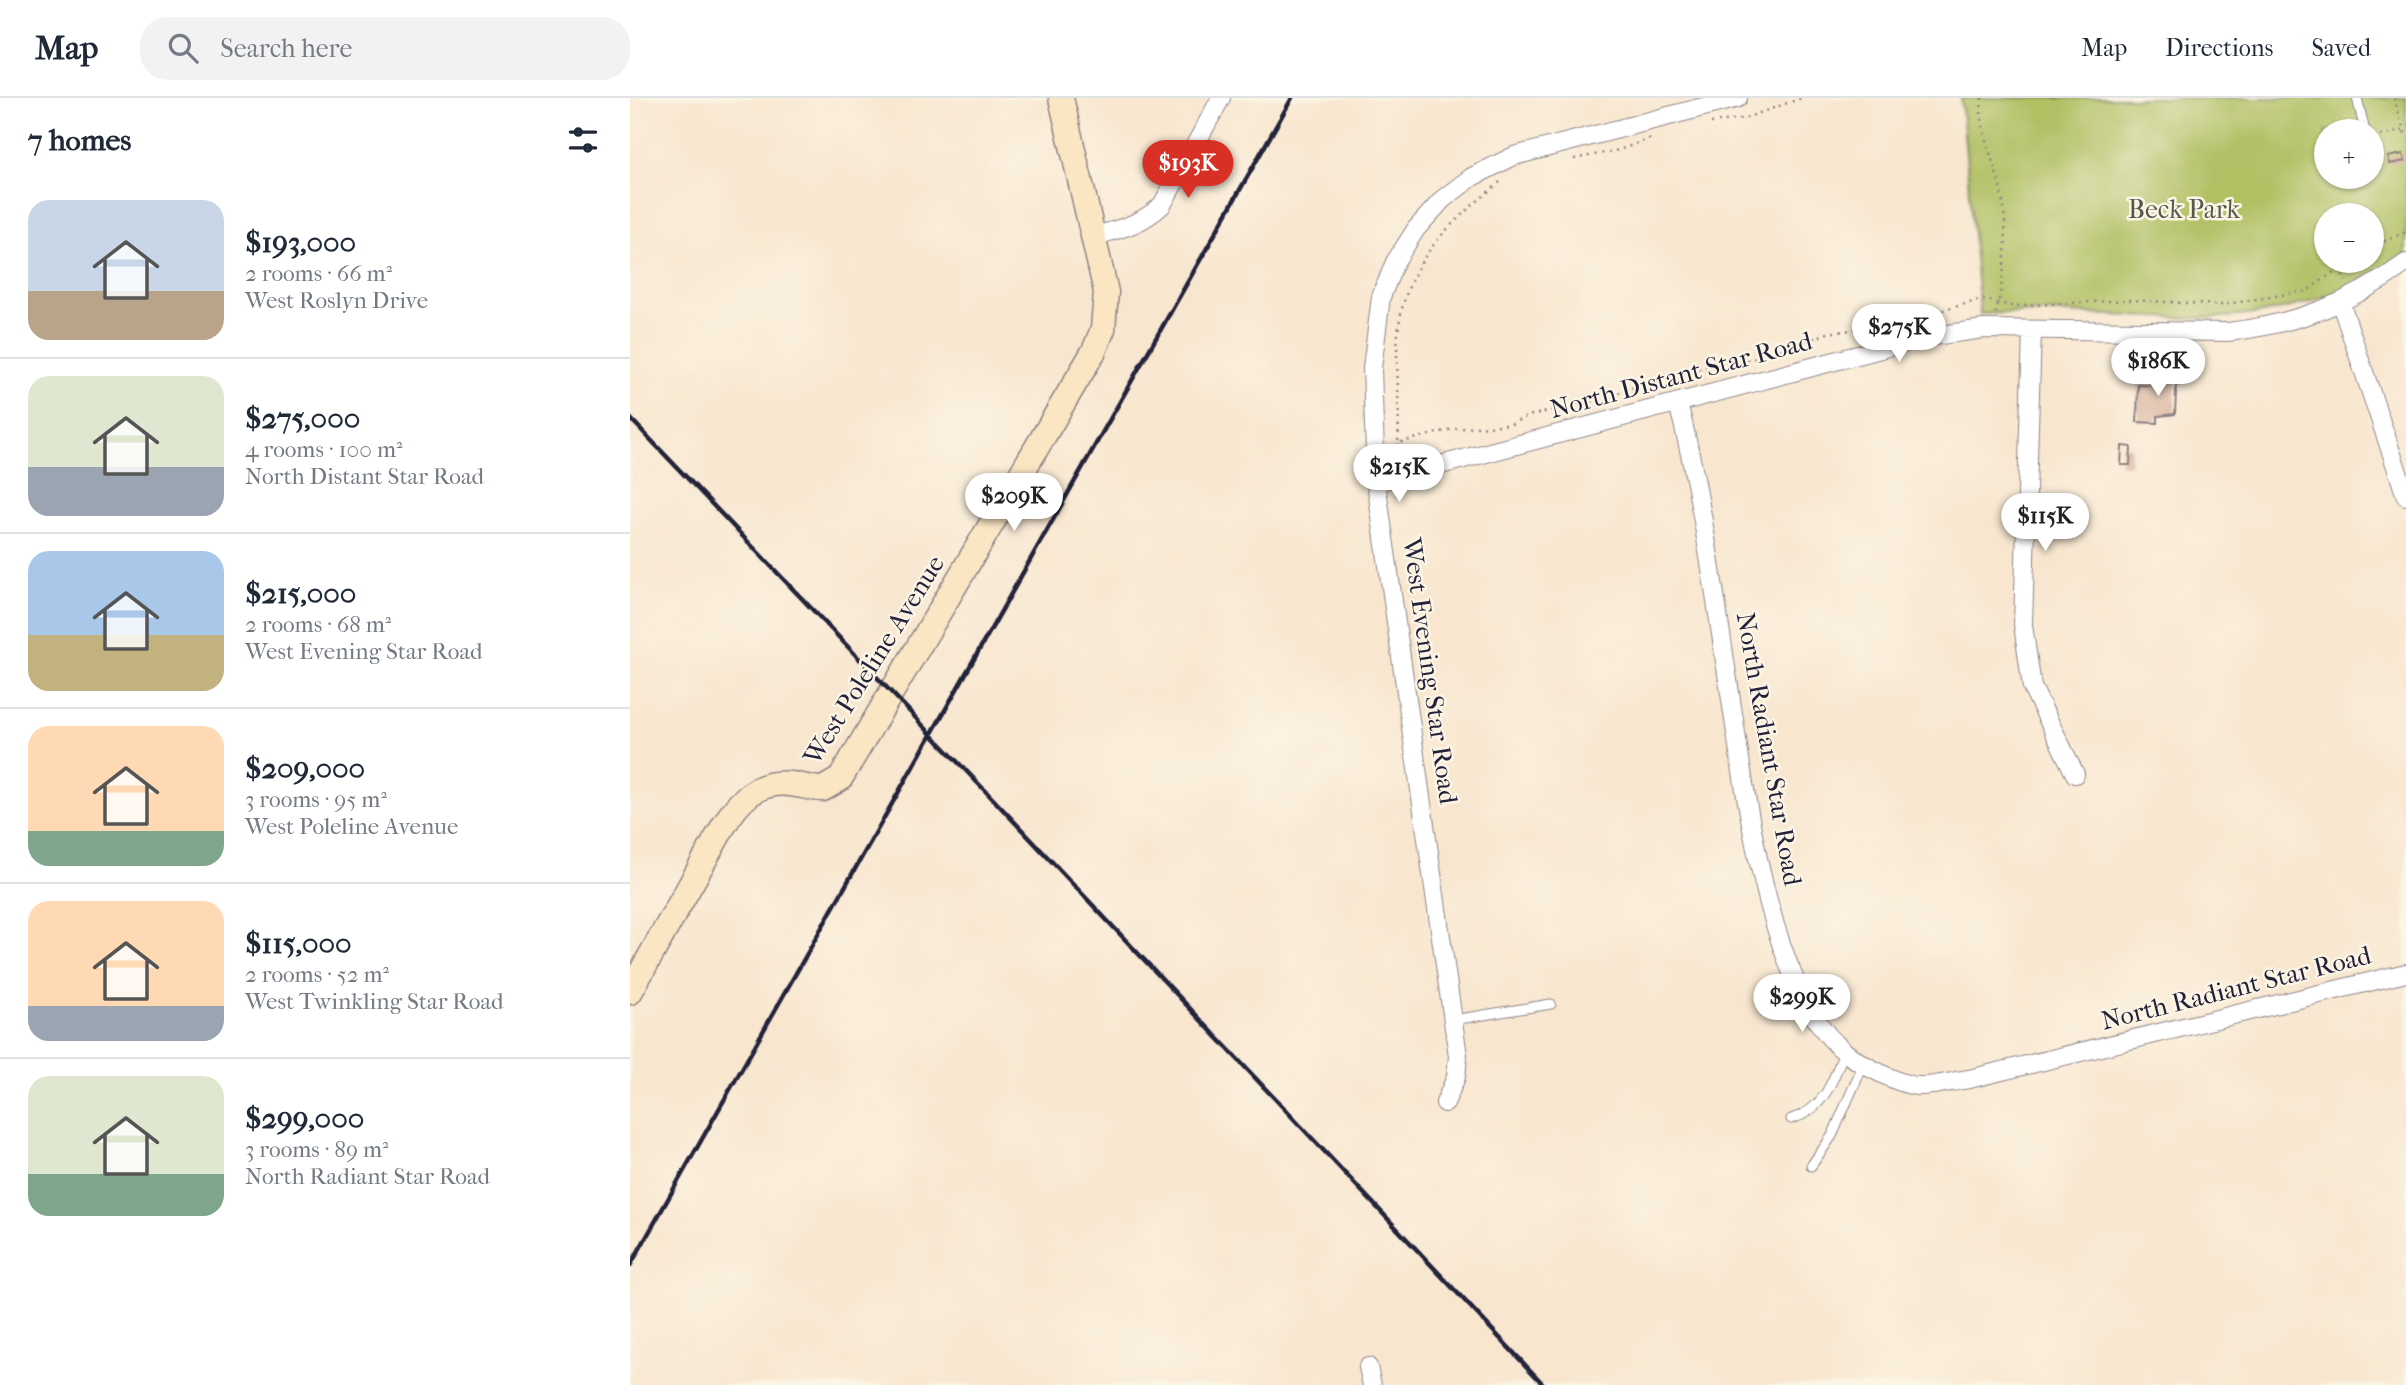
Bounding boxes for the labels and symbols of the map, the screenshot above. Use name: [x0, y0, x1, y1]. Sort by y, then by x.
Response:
pin: $193K: [1139, 140, 1237, 200]
park label: Beck Park: [2128, 194, 2241, 225]
pin: $275K: [1850, 304, 1948, 364]
street label: North Distant Star Road: [1546, 325, 1816, 425]
pin: $186K: [2109, 338, 2207, 398]
pin: $215K: [1350, 444, 1448, 504]
pin: $209K: [965, 474, 1063, 533]
pin: $115K: [1996, 494, 2094, 553]
street label: West Evening Star Road: [1396, 535, 1464, 807]
street label: West Poleline Avenue: [796, 549, 951, 771]
street label: North Radiant Star Road: [1730, 610, 1808, 889]
street label: North Radiant Star Road: [2098, 939, 2375, 1037]
pin: $299K: [1753, 974, 1851, 1034]

